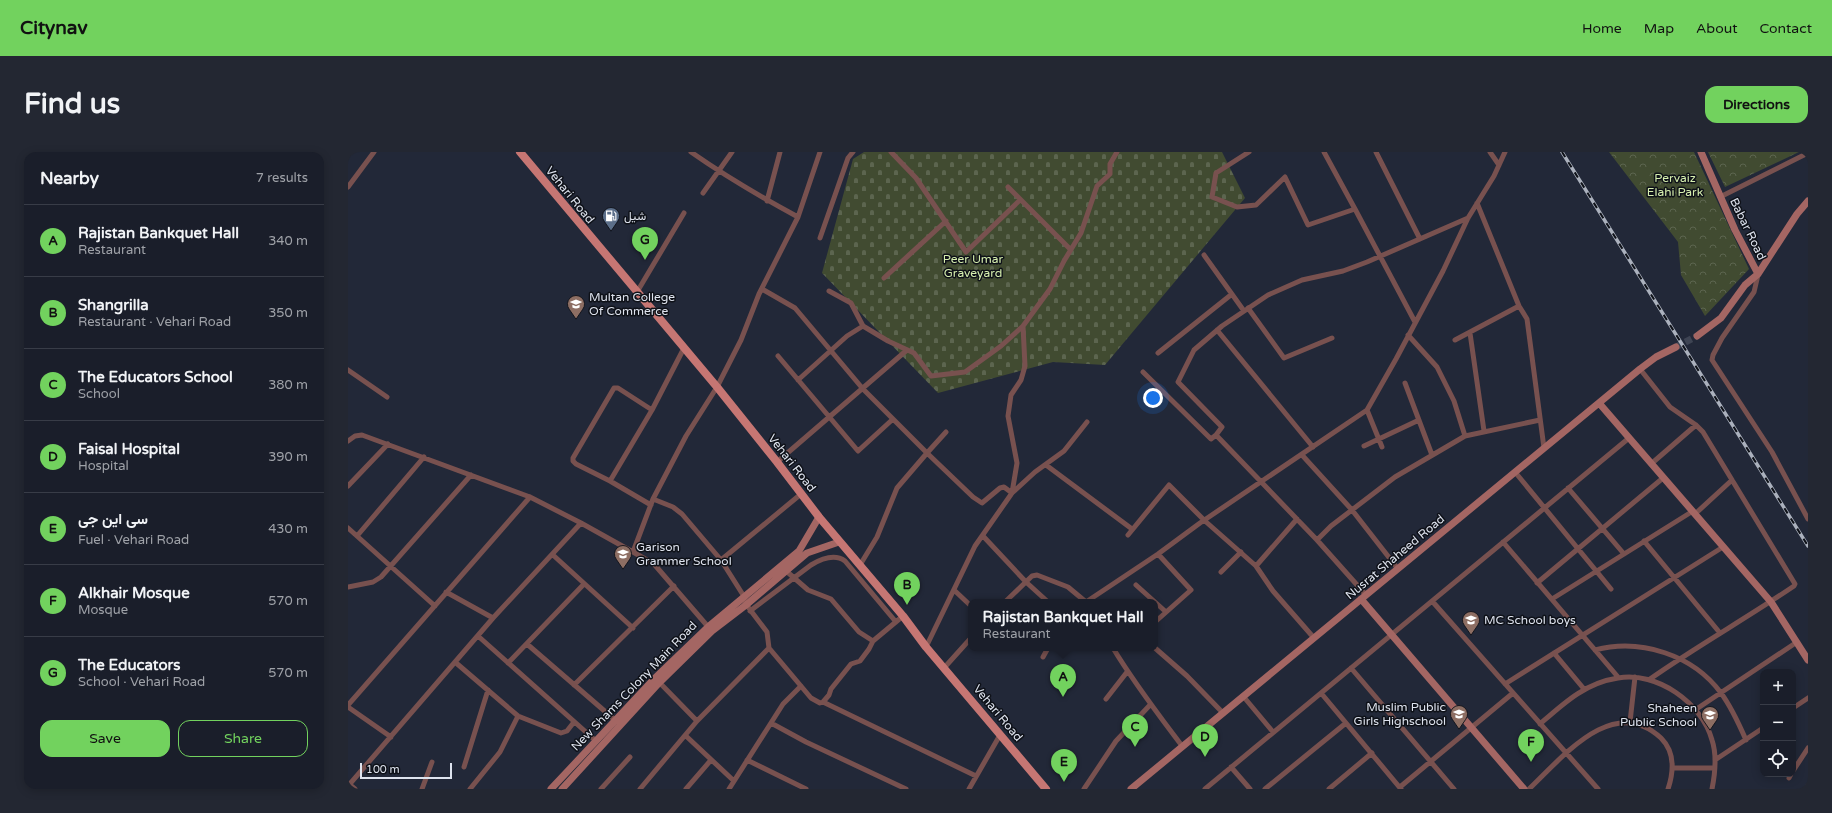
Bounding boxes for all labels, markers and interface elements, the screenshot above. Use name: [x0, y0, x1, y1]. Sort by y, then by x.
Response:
text: Citynav: [20, 17, 87, 39]
text: Home: [1582, 20, 1622, 37]
text: Map: [1644, 20, 1674, 37]
text: About: [1696, 20, 1738, 37]
text: Contact: [1760, 20, 1812, 37]
button: Directions: [1705, 86, 1808, 123]
text: Find us: [24, 87, 120, 121]
street label: Vehari Road: [543, 164, 597, 226]
text: Nearby: [40, 168, 99, 189]
text: 7 results: [256, 170, 308, 186]
park label: Pervaiz Elahi Park: [1647, 171, 1704, 199]
street label: Babar Road: [1727, 196, 1769, 262]
fuel station icon: شیل: [601, 206, 621, 231]
place label: شیل: [624, 209, 646, 224]
text: Rajistan Bankquet Hall: [78, 224, 239, 242]
pin: G: [632, 227, 658, 260]
text: A: [48, 233, 58, 249]
text: 340 m: [268, 233, 308, 249]
text: Restaurant: [78, 242, 146, 258]
park label: Peer Umar Graveyard: [943, 252, 1004, 280]
place label: Multan College Of Commerce: [589, 290, 675, 318]
school or university icon: Multan College Of Commerce: [566, 294, 586, 319]
text: Shangrilla: [78, 296, 149, 314]
text: B: [48, 305, 58, 321]
text: 350 m: [268, 305, 308, 321]
text: Restaurant · Vehari Road: [78, 314, 231, 330]
text: The Educators School: [78, 368, 233, 386]
text: C: [48, 377, 58, 393]
text: 380 m: [268, 377, 308, 393]
text: School: [78, 386, 120, 402]
your location: [1143, 388, 1163, 408]
street label: Vehari Road: [765, 431, 819, 495]
text: Faisal Hospital: [78, 440, 180, 458]
text: D: [48, 449, 58, 465]
text: 390 m: [268, 449, 308, 465]
text: Hospital: [78, 458, 129, 474]
text: سی این جی: [78, 510, 148, 528]
street label: Nusrat Shaheed Road: [1343, 512, 1447, 602]
text: E: [49, 521, 57, 537]
text: 430 m: [268, 521, 308, 537]
text: Fuel · Vehari Road: [78, 532, 189, 548]
place label: Garison Grammer School: [636, 540, 732, 568]
school or university icon: Garison Grammer School: [613, 544, 633, 569]
pin: B: [894, 572, 920, 605]
text: Alkhair Mosque: [78, 584, 190, 602]
text: F: [49, 593, 57, 609]
text: 570 m: [268, 593, 308, 609]
popup: [968, 599, 1158, 651]
text: Mosque: [78, 602, 128, 618]
text: Rajistan Bankquet Hall: [983, 608, 1143, 626]
school or university icon: MC School boys: [1461, 610, 1481, 635]
place label: MC School boys: [1484, 613, 1576, 627]
street label: New Shams Colony Main Road: [568, 618, 700, 754]
text: Restaurant: [983, 626, 1050, 642]
text: The Educators: [78, 656, 180, 674]
pin: A: [1050, 664, 1076, 697]
text: G: [48, 665, 58, 681]
text: 570 m: [268, 665, 308, 681]
map controls: [1760, 669, 1796, 777]
button: +: [1760, 669, 1796, 705]
text: School · Vehari Road: [78, 674, 205, 690]
street label: Vehari Road: [970, 682, 1026, 744]
place label: Muslim Public Girls Highschool: [1354, 700, 1446, 728]
place label: Shaheen Public School: [1620, 701, 1697, 729]
school or university icon: Muslim Public Girls Highschool: [1449, 704, 1469, 729]
school or university icon: Shaheen Public School: [1700, 705, 1720, 730]
button: −: [1760, 705, 1796, 741]
pin: C: [1122, 714, 1148, 747]
button: Save: [40, 720, 170, 757]
button: Share: [178, 720, 308, 757]
pin: D: [1192, 724, 1218, 757]
pin: F: [1518, 729, 1544, 762]
button: locate: [1760, 741, 1796, 777]
pin: E: [1051, 749, 1077, 782]
scale bar: [360, 761, 452, 780]
text: 100 m: [366, 763, 400, 776]

